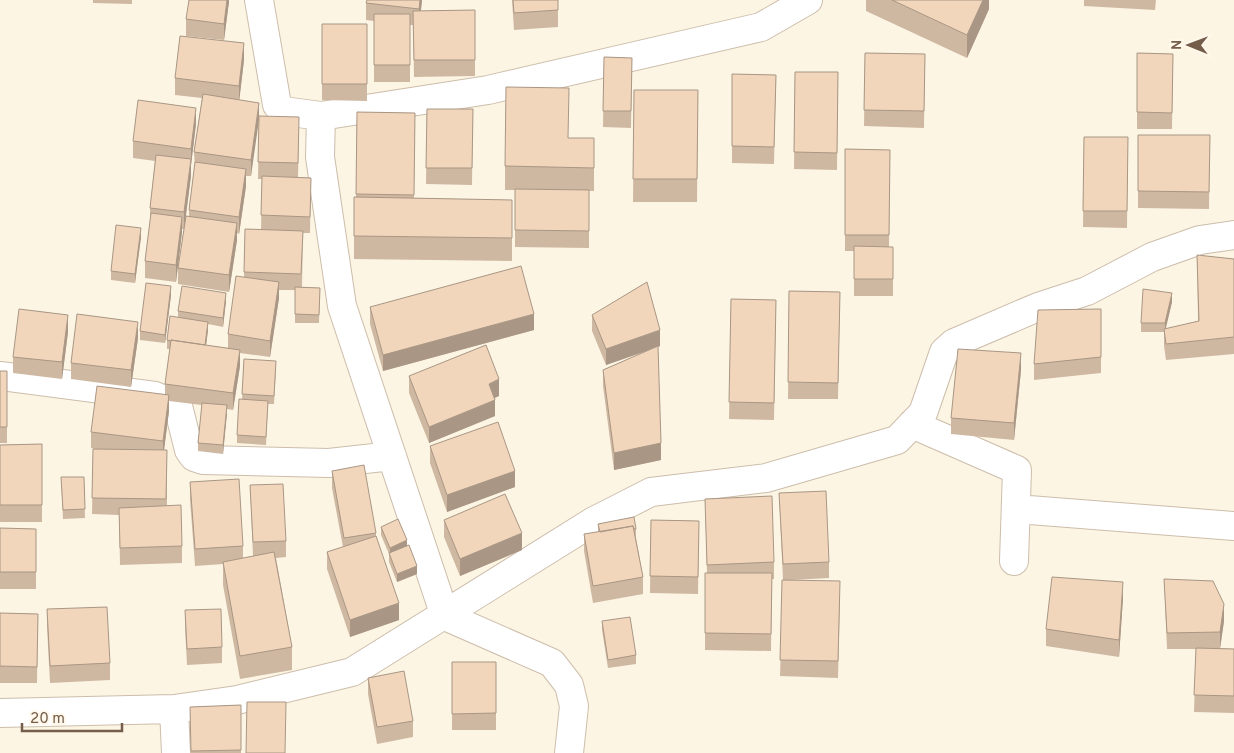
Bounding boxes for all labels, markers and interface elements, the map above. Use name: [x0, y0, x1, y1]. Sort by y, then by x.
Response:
north arrow: [1164, 20, 1214, 70]
text: N: [1169, 40, 1186, 50]
scale bar: [22, 700, 122, 732]
text: 20 m: [30, 710, 65, 729]

